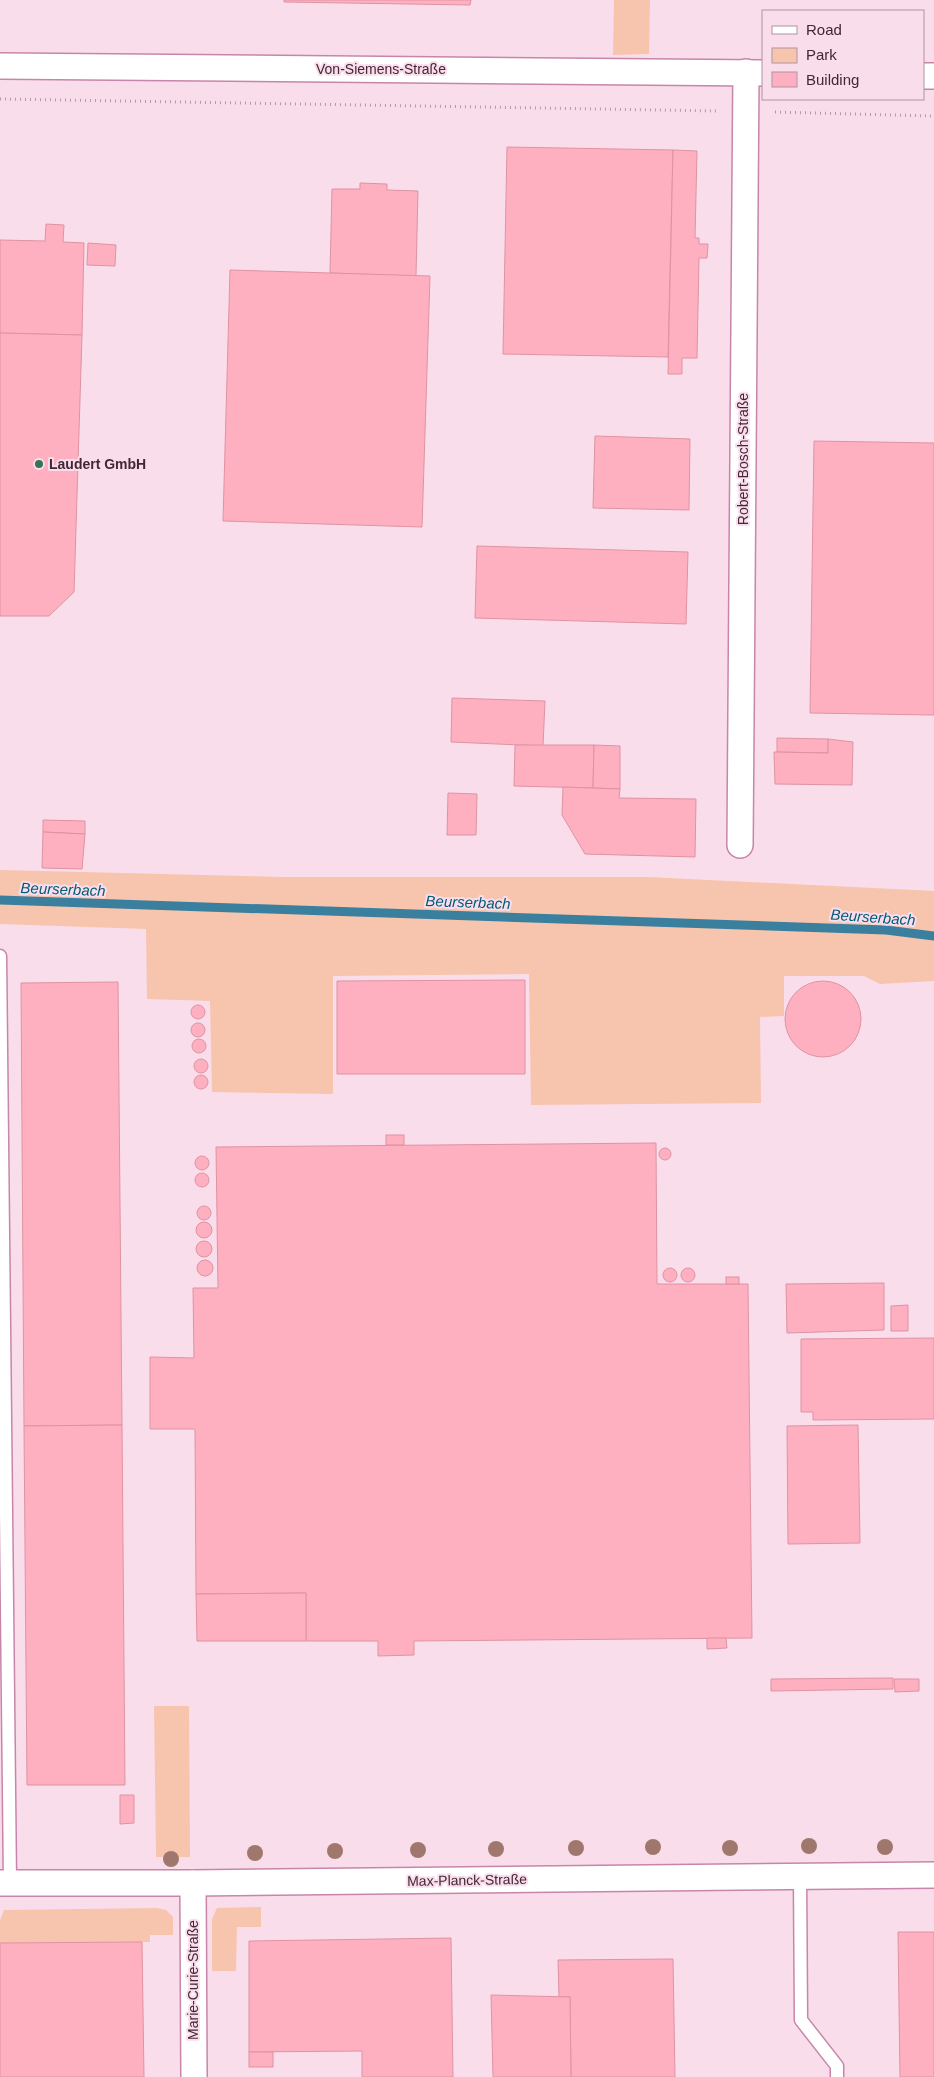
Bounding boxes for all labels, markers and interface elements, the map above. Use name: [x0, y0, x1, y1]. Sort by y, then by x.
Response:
legend: [762, 10, 924, 100]
text: Road: [806, 21, 842, 38]
text: Park: [806, 46, 837, 63]
street label: Von-Siemens-Straße: [316, 61, 446, 77]
text: Building: [806, 71, 859, 88]
street label: Robert-Bosch-Straße: [735, 393, 751, 525]
place label: Laudert GmbH: [49, 456, 146, 472]
marker: Laudert GmbH: [33, 458, 45, 470]
water label: Beurserbach: [20, 879, 106, 899]
water label: Beurserbach: [425, 892, 511, 912]
water label: Beurserbach: [830, 906, 916, 928]
street label: Max-Planck-Straße: [407, 1871, 527, 1889]
street label: Marie-Curie-Straße: [185, 1920, 201, 2040]

